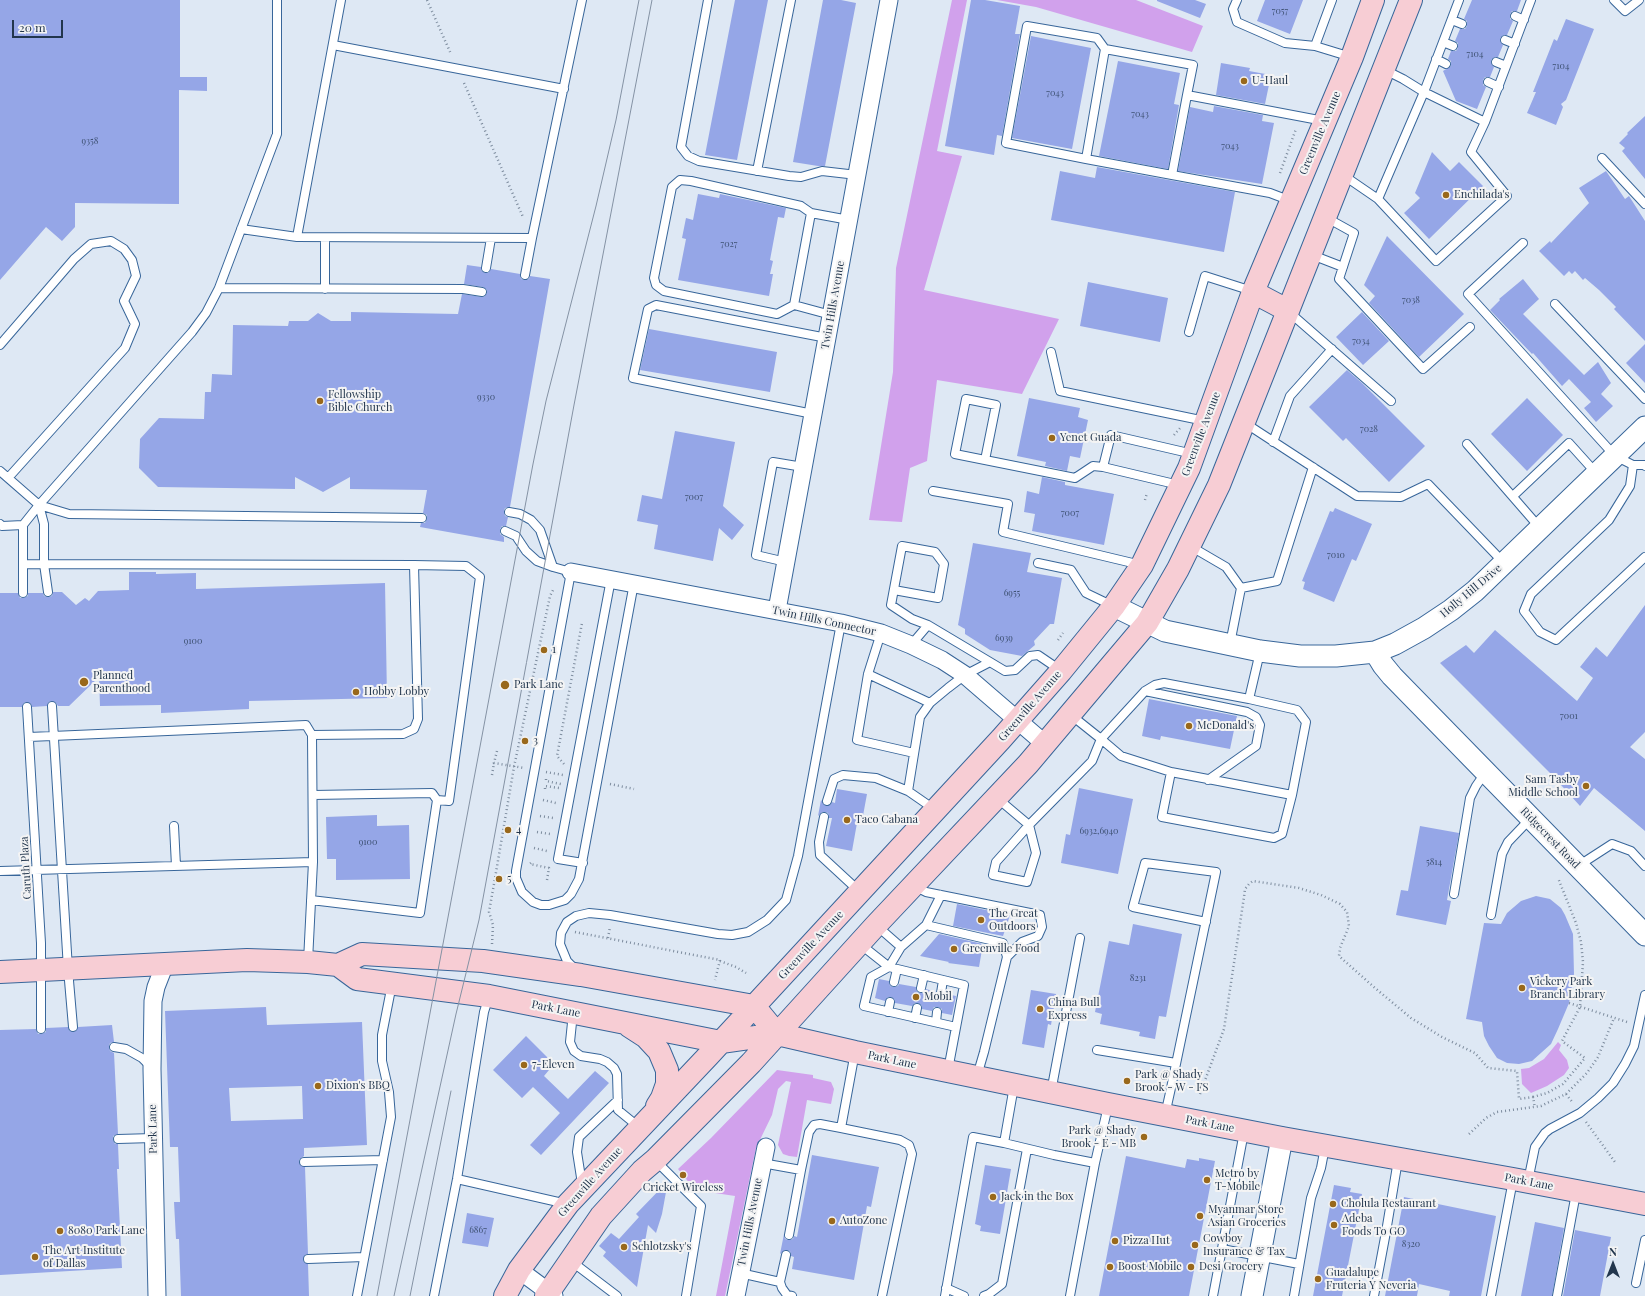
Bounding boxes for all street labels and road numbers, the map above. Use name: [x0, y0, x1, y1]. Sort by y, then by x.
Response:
street label: Greenville Avenue: [1296, 89, 1344, 177]
street label: Twin Hills Avenue: [819, 260, 847, 350]
street label: Greenville Avenue: [1179, 390, 1223, 478]
street label: Holly Hill Drive: [1438, 561, 1504, 621]
street label: Twin Hills Connector: [771, 604, 877, 638]
street label: Greenville Avenue: [996, 668, 1064, 744]
street label: Ridgecrest Road: [1517, 805, 1583, 871]
street label: Caruth Plaza: [18, 836, 34, 900]
street label: Greenville Avenue: [776, 908, 846, 982]
street label: Park Lane: [531, 998, 581, 1020]
street label: Park Lane: [866, 1048, 918, 1072]
street label: Park Lane: [146, 1104, 160, 1154]
street label: Park Lane: [1185, 1113, 1235, 1135]
street label: Greenville Avenue: [555, 1144, 625, 1220]
street label: Park Lane: [1504, 1171, 1554, 1193]
street label: Twin Hills Avenue: [735, 1177, 765, 1267]

